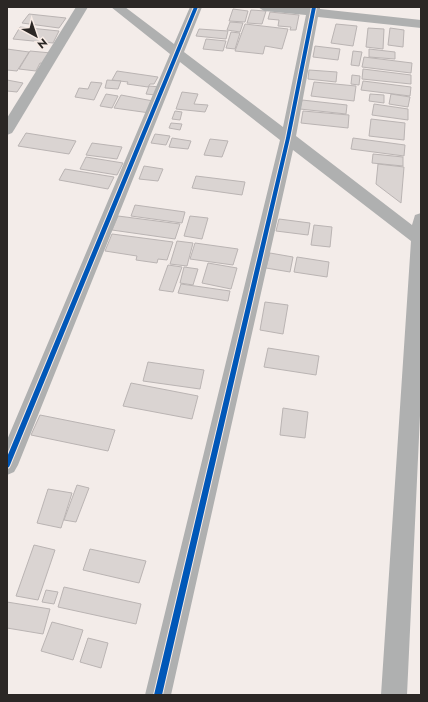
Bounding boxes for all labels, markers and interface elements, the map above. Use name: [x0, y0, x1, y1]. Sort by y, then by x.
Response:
north arrow: [16, 16, 56, 56]
text: N: [34, 35, 51, 53]

